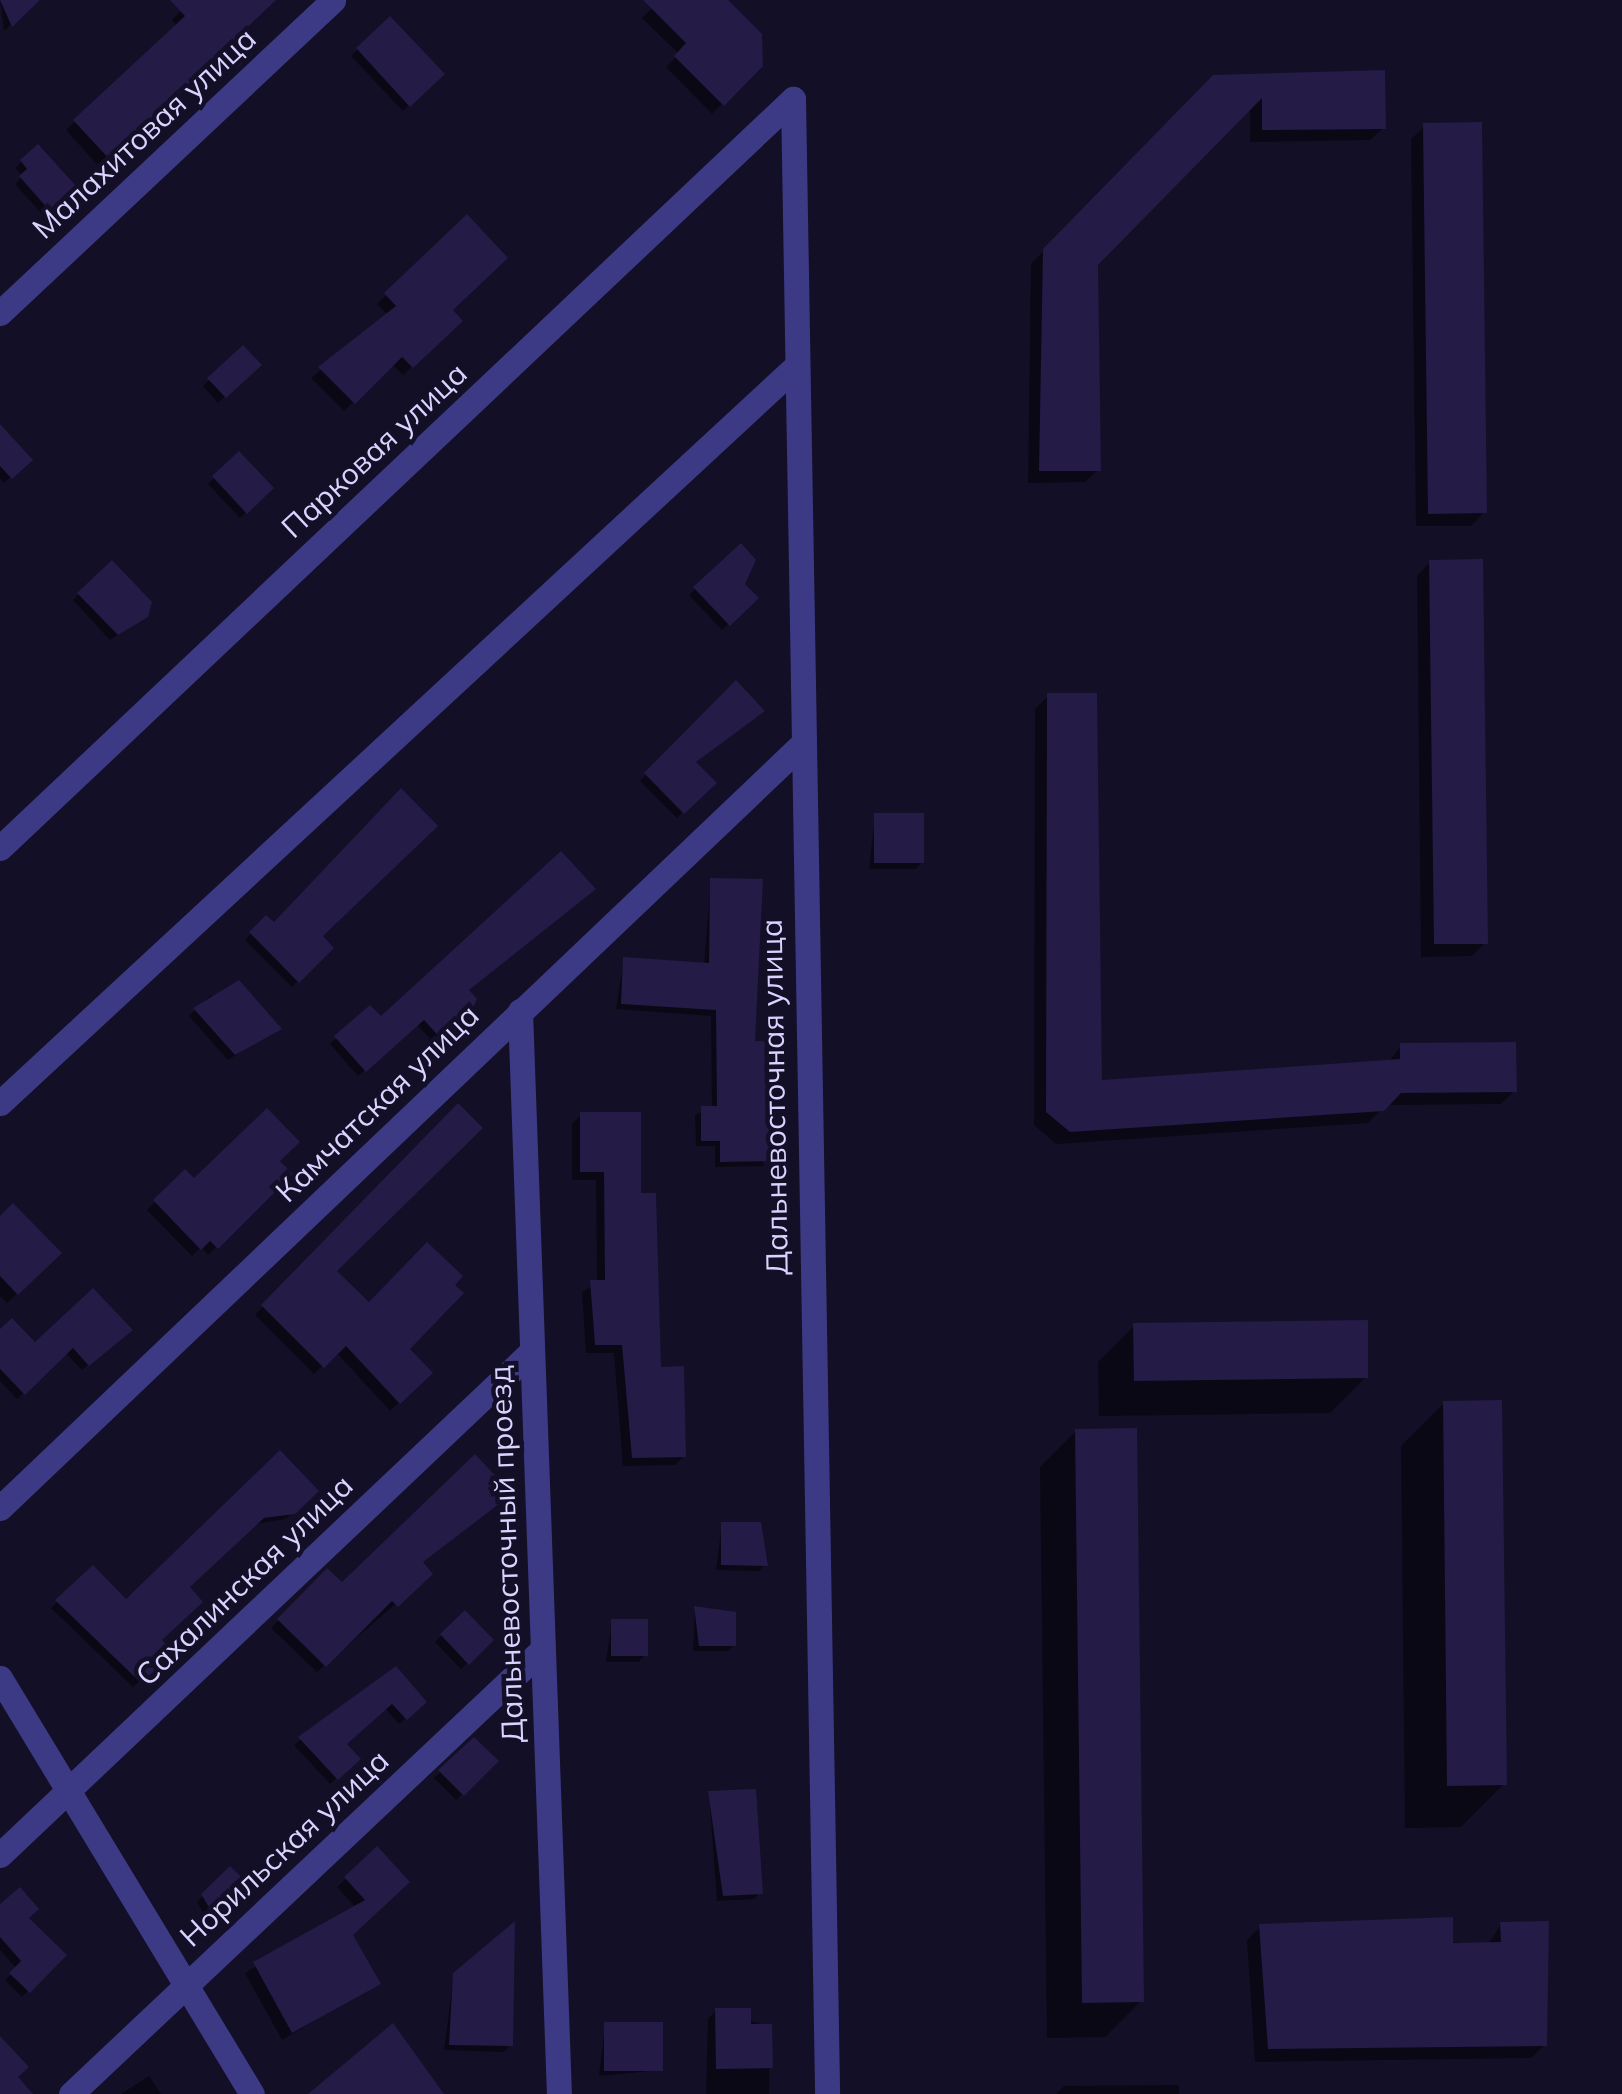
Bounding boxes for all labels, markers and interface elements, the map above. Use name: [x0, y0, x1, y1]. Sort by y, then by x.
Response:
street label: Малахитовая улица: [25, 20, 263, 246]
street label: Парковая улица: [274, 355, 474, 545]
street label: Дальневосточная улица: [753, 919, 795, 1275]
street label: Камчатская улица: [268, 997, 486, 1209]
street label: Дальневосточный проезд: [481, 1364, 531, 1744]
street label: Сахалинская улица: [128, 1467, 360, 1693]
street label: Норильская улица: [172, 1742, 396, 1954]

